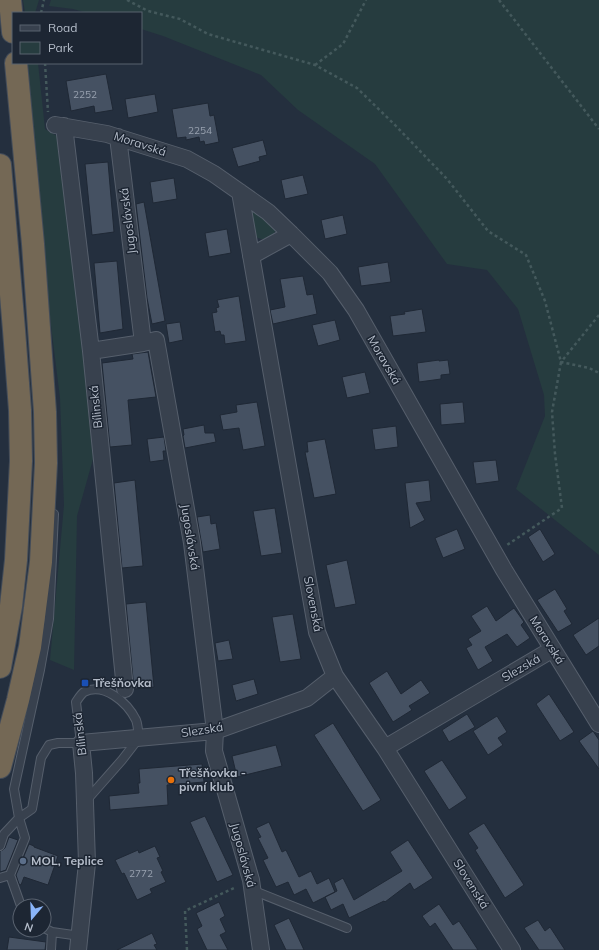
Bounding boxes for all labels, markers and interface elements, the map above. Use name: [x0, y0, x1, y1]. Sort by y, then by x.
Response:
legend: [12, 12, 142, 64]
text: Road: [48, 20, 77, 35]
text: Park: [48, 40, 74, 55]
house number: 2252: [73, 88, 97, 101]
house number: 2254: [188, 124, 212, 137]
street label: Moravská: [112, 128, 168, 159]
street label: Jugoslávská: [116, 187, 139, 255]
street label: Moravská: [364, 333, 404, 387]
street label: Bílinská: [86, 385, 105, 429]
street label: Jugoslávská: [178, 503, 203, 571]
street label: Slovenská: [301, 575, 326, 633]
street label: Moravská: [527, 613, 568, 667]
street label: Slezská: [499, 650, 543, 685]
place label: Třešňovka: [93, 675, 151, 690]
marker: Třešňovka: [80, 678, 90, 688]
street label: Bílinská: [69, 712, 90, 756]
street label: Slezská: [180, 719, 224, 740]
place label: Třešňovka - pivní klub: [179, 765, 246, 794]
marker: Třešňovka - pivní klub: [166, 775, 176, 785]
street label: Jugoslávská: [228, 821, 259, 889]
place label: MOL, Teplice: [31, 853, 104, 868]
marker: MOL, Teplice: [18, 856, 28, 866]
street label: Slovenská: [450, 856, 493, 912]
house number: 2772: [129, 867, 153, 880]
north arrow: [12, 898, 52, 938]
text: N: [23, 919, 35, 935]

